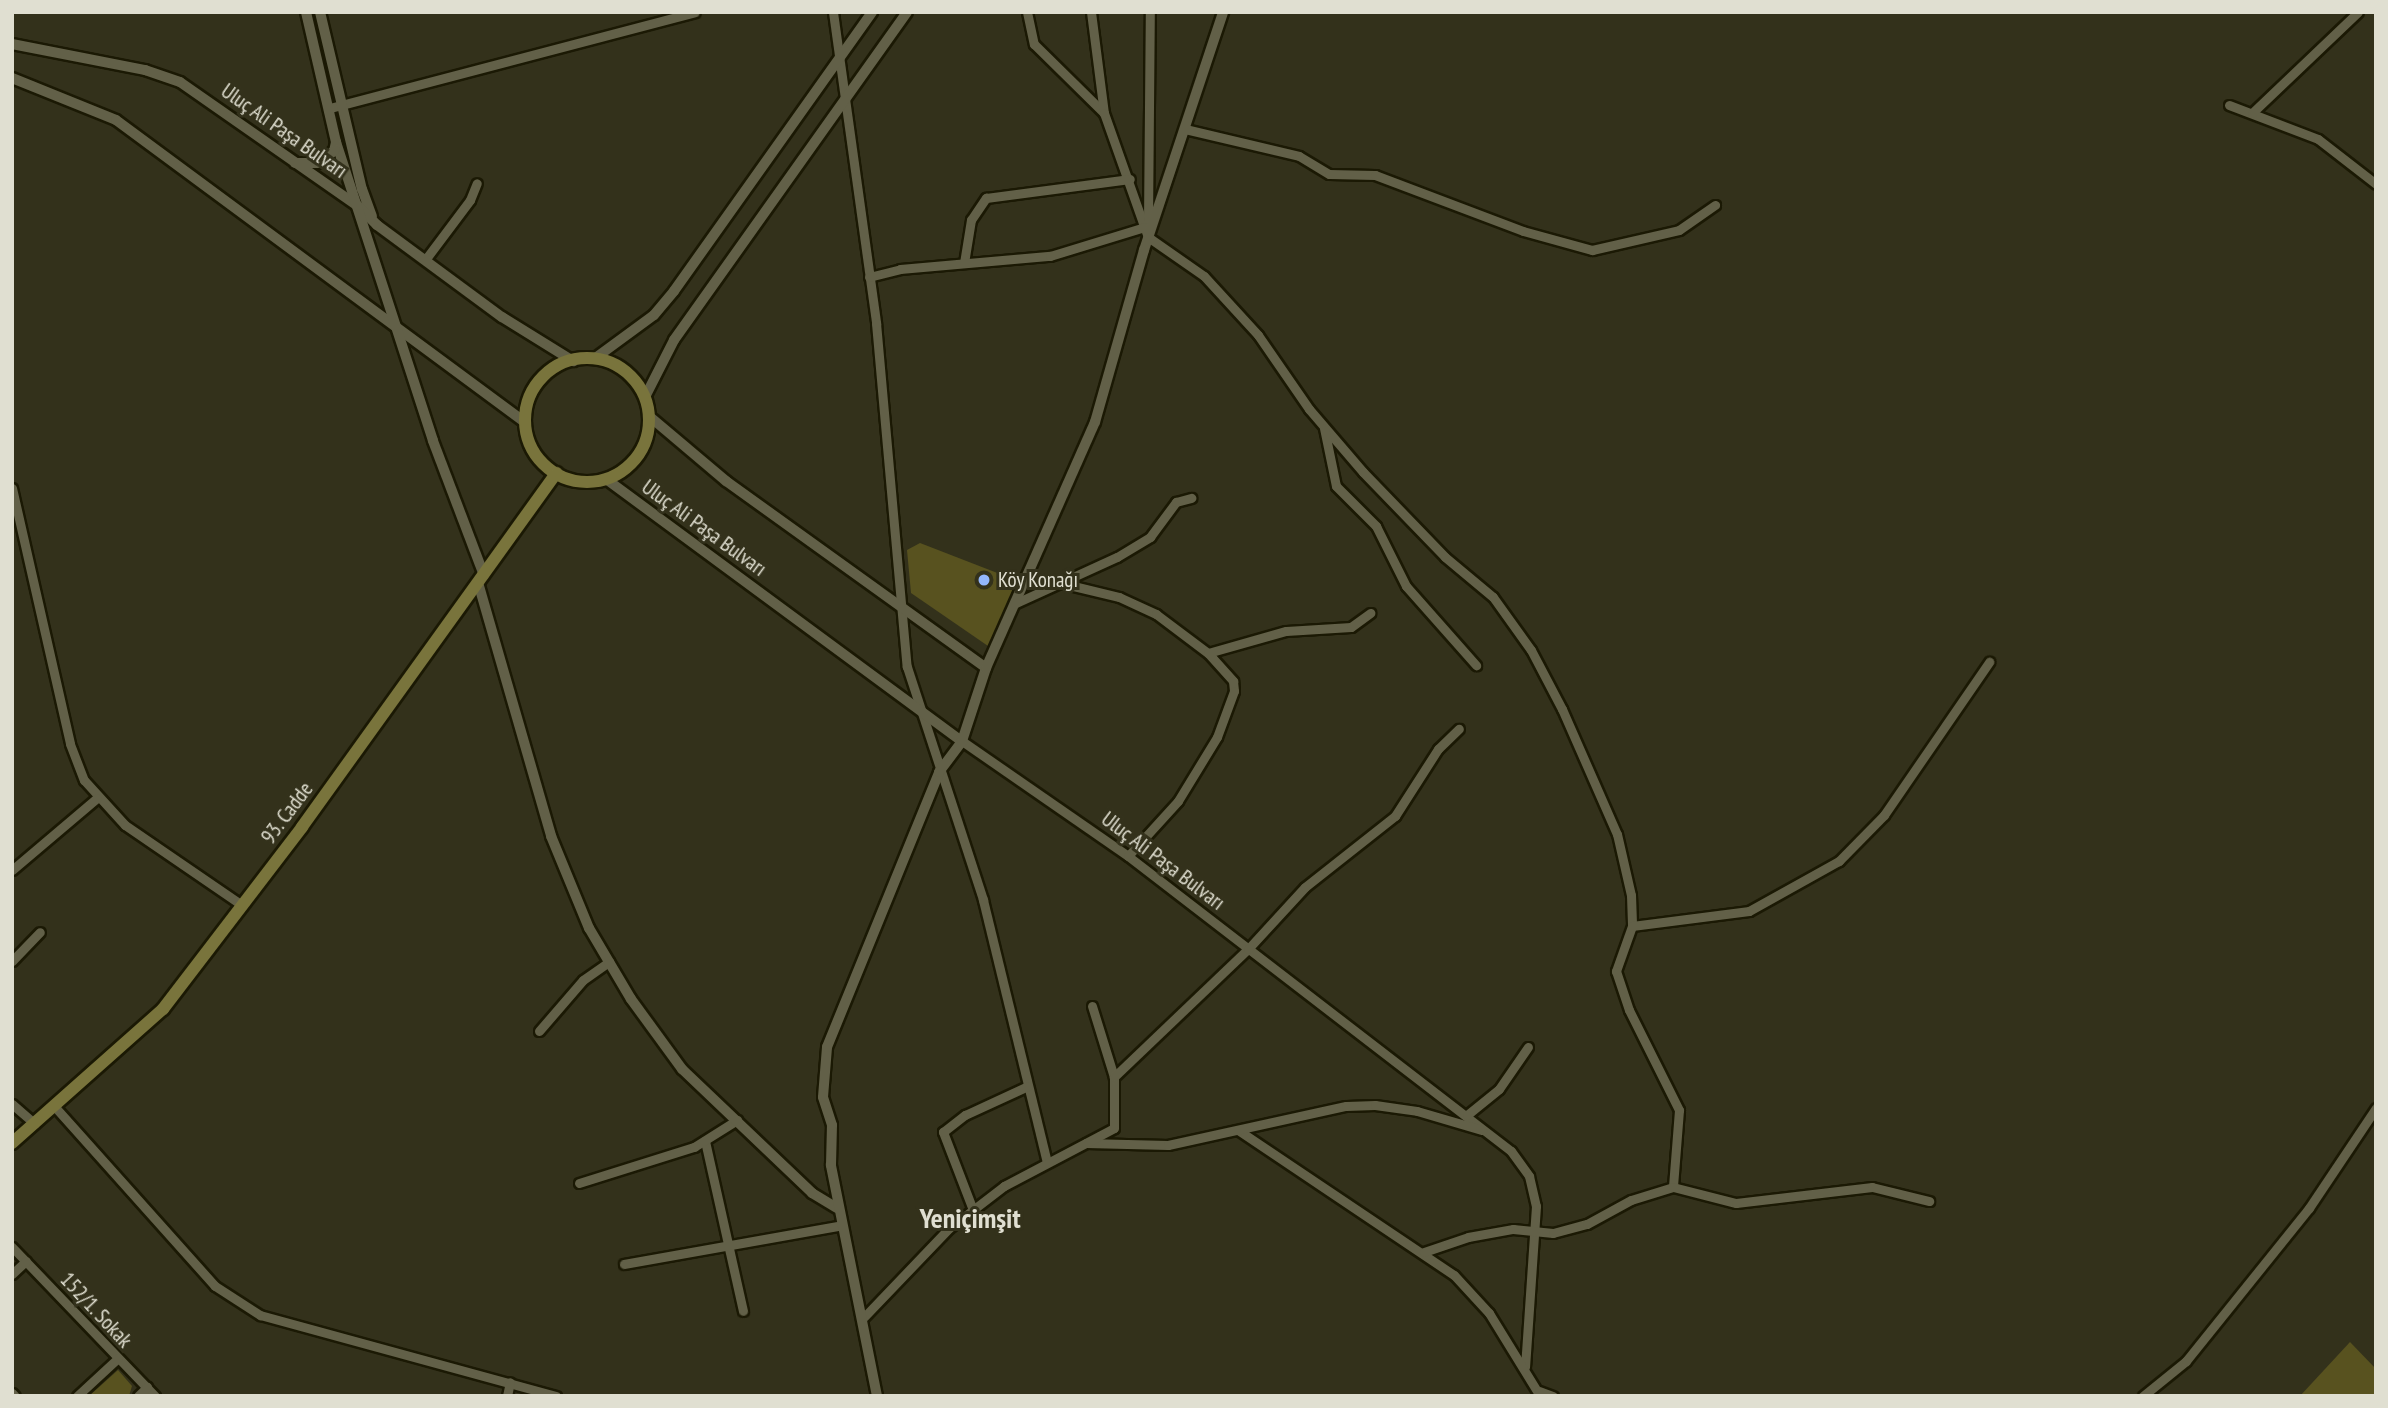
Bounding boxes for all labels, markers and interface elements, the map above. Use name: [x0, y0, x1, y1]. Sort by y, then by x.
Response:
street label: Uluç Ali Paşa Bulvarı: [216, 78, 352, 184]
street label: Uluç Ali Paşa Bulvarı: [636, 474, 772, 582]
place label: Köy Konağı: [998, 567, 1079, 593]
marker: Köy Konağı: [976, 572, 992, 588]
street label: 93. Cadde: [255, 777, 319, 849]
street label: Uluç Ali Paşa Bulvarı: [1096, 806, 1230, 916]
district label: Yeniçimşit: [919, 1201, 1021, 1235]
street label: 152/1. Sokak: [54, 1267, 138, 1353]

